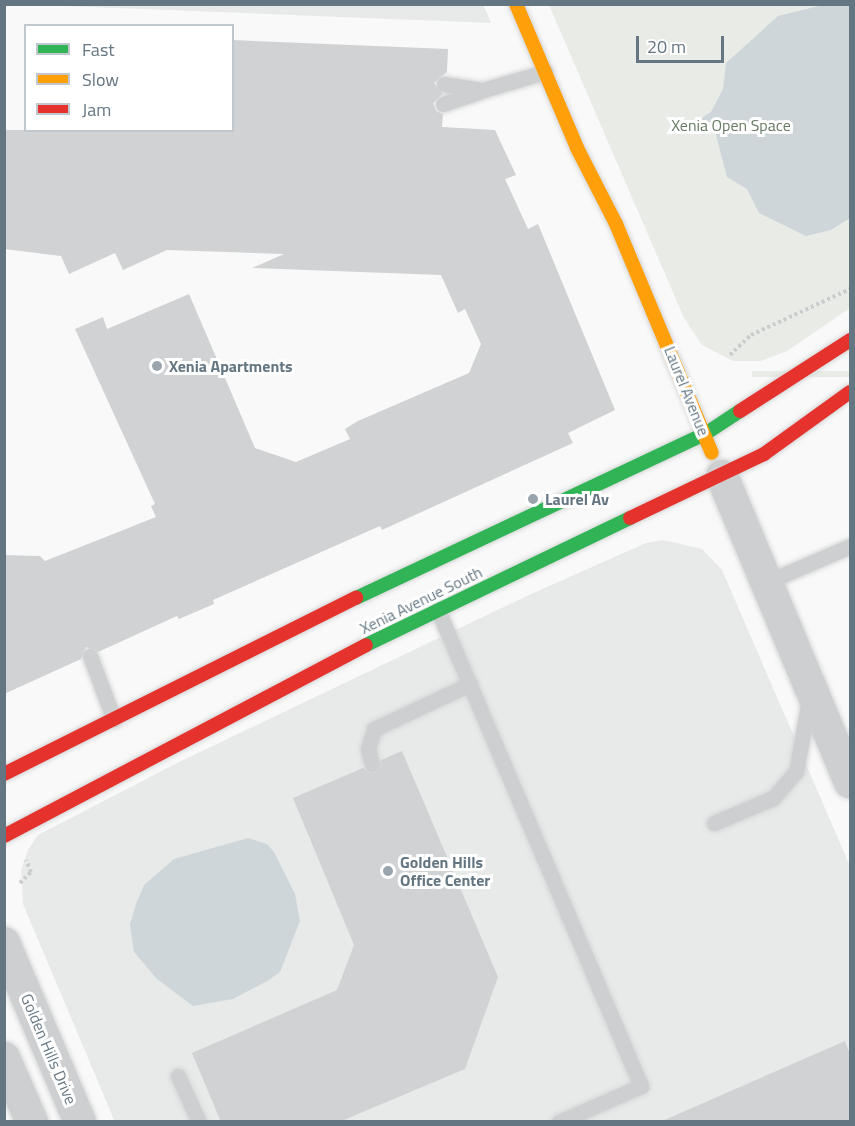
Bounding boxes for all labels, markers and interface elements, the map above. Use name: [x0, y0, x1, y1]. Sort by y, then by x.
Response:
legend: [24, 24, 234, 132]
scale bar: [639, 24, 728, 62]
text: 20 m: [647, 33, 686, 60]
text: Fast: [82, 36, 115, 63]
text: Slow: [82, 66, 119, 93]
text: Jam: [82, 96, 111, 123]
park label: Xenia Open Space: [671, 115, 791, 135]
street label: Laurel Avenue: [660, 343, 714, 439]
place label: Xenia Apartments: [169, 356, 293, 376]
marker: Xenia Apartments: [150, 359, 164, 373]
place label: Laurel Av: [545, 489, 609, 509]
marker: Laurel Av: [526, 492, 540, 506]
street label: Xenia Avenue South: [357, 562, 485, 638]
place label: Golden Hills Office Center: [400, 852, 490, 890]
marker: Golden Hills Office Center: [381, 864, 395, 878]
street label: Golden Hills Drive: [17, 991, 81, 1107]

